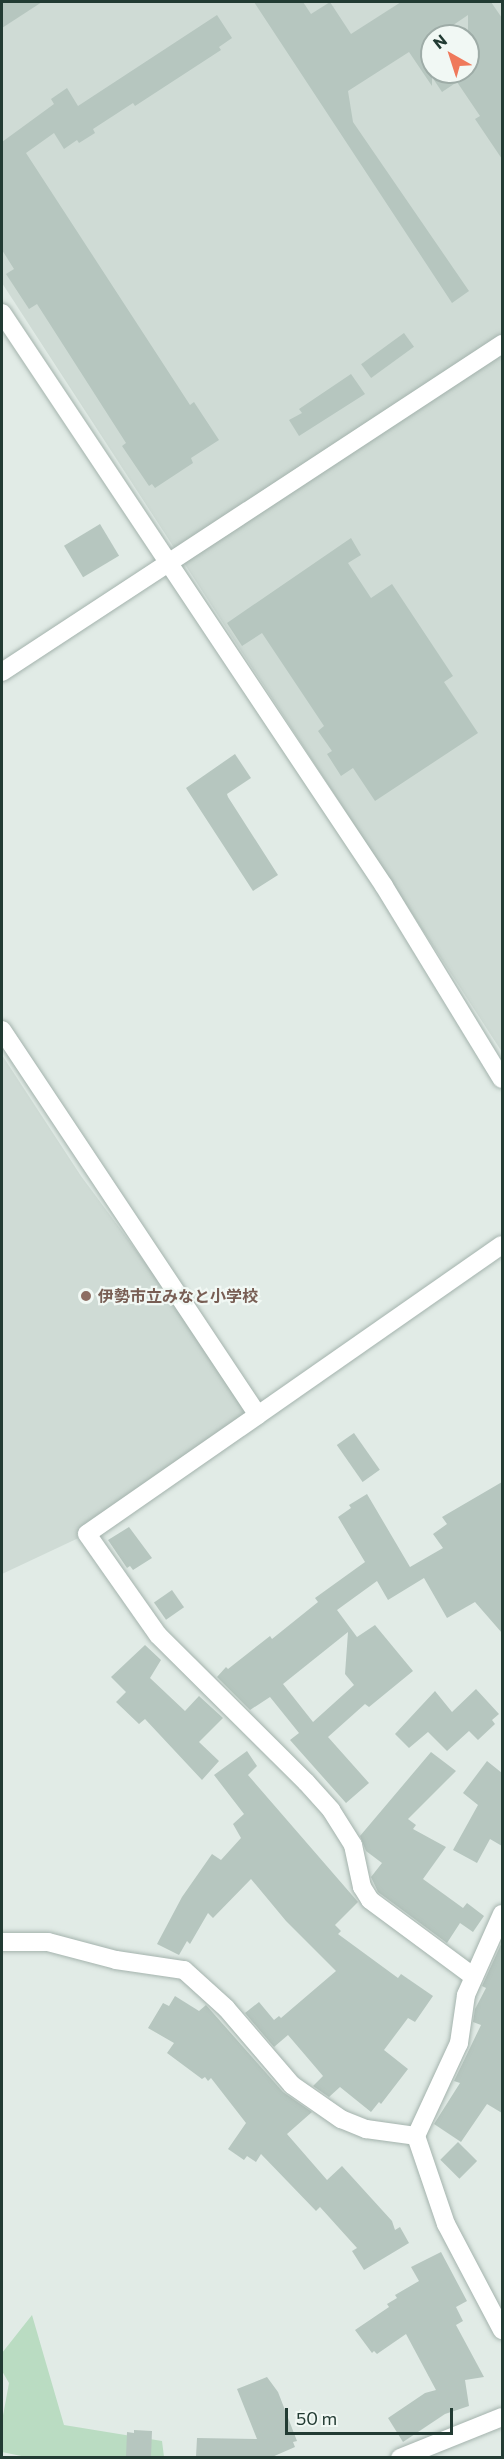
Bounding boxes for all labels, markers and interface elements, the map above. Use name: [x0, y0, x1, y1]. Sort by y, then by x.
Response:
north arrow: [420, 24, 480, 84]
text: N: [429, 30, 450, 52]
place label: 伊勢市立みなと小学校: [98, 1286, 258, 1306]
marker: 伊勢市立みなと小学校: [79, 1289, 93, 1303]
scale bar: [288, 2396, 456, 2434]
text: 50 m: [296, 2407, 337, 2429]

